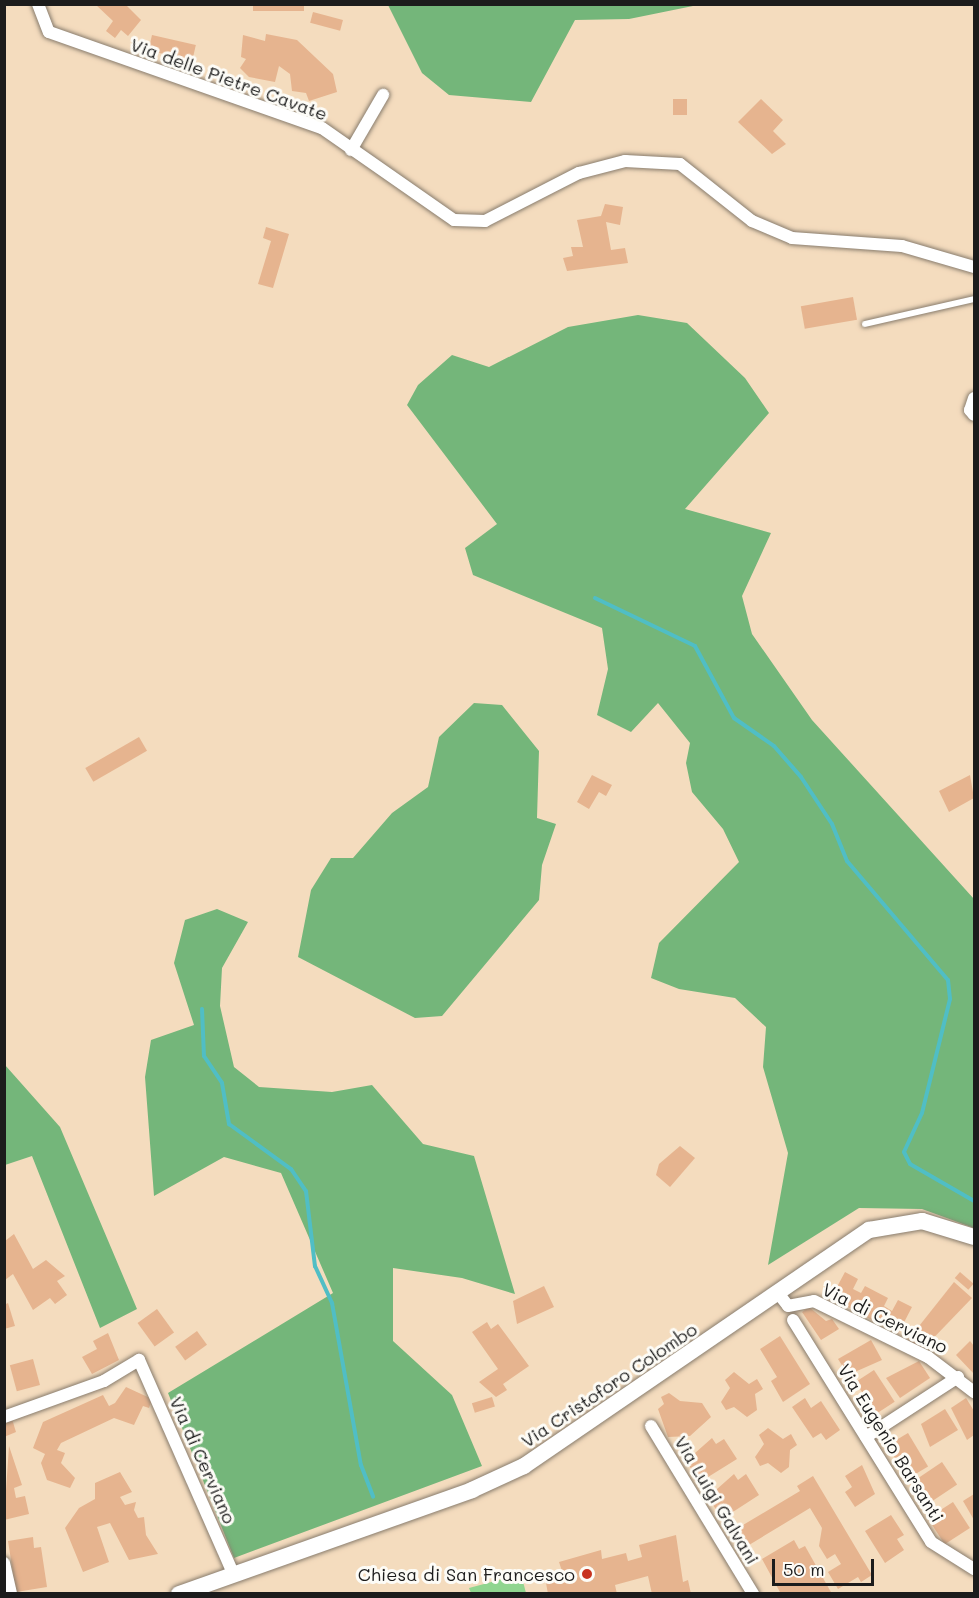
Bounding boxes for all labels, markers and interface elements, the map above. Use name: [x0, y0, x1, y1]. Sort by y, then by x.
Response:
street label: Via delle Pietre Cavate: [128, 33, 330, 125]
street label: Via di Cerviano: [819, 1278, 951, 1358]
street label: Via Cristoforo Colombo: [517, 1318, 701, 1452]
street label: Via Eugenio Barsanti: [833, 1360, 949, 1526]
street label: Via di Cerviano: [165, 1393, 241, 1527]
street label: Via Luigi Galvani: [670, 1432, 764, 1568]
scale bar: [775, 1547, 877, 1585]
text: 50 m: [783, 1557, 825, 1581]
place label: Chiesa di San Francesco: [358, 1563, 575, 1585]
marker: Chiesa di San Francesco: [580, 1567, 594, 1581]

